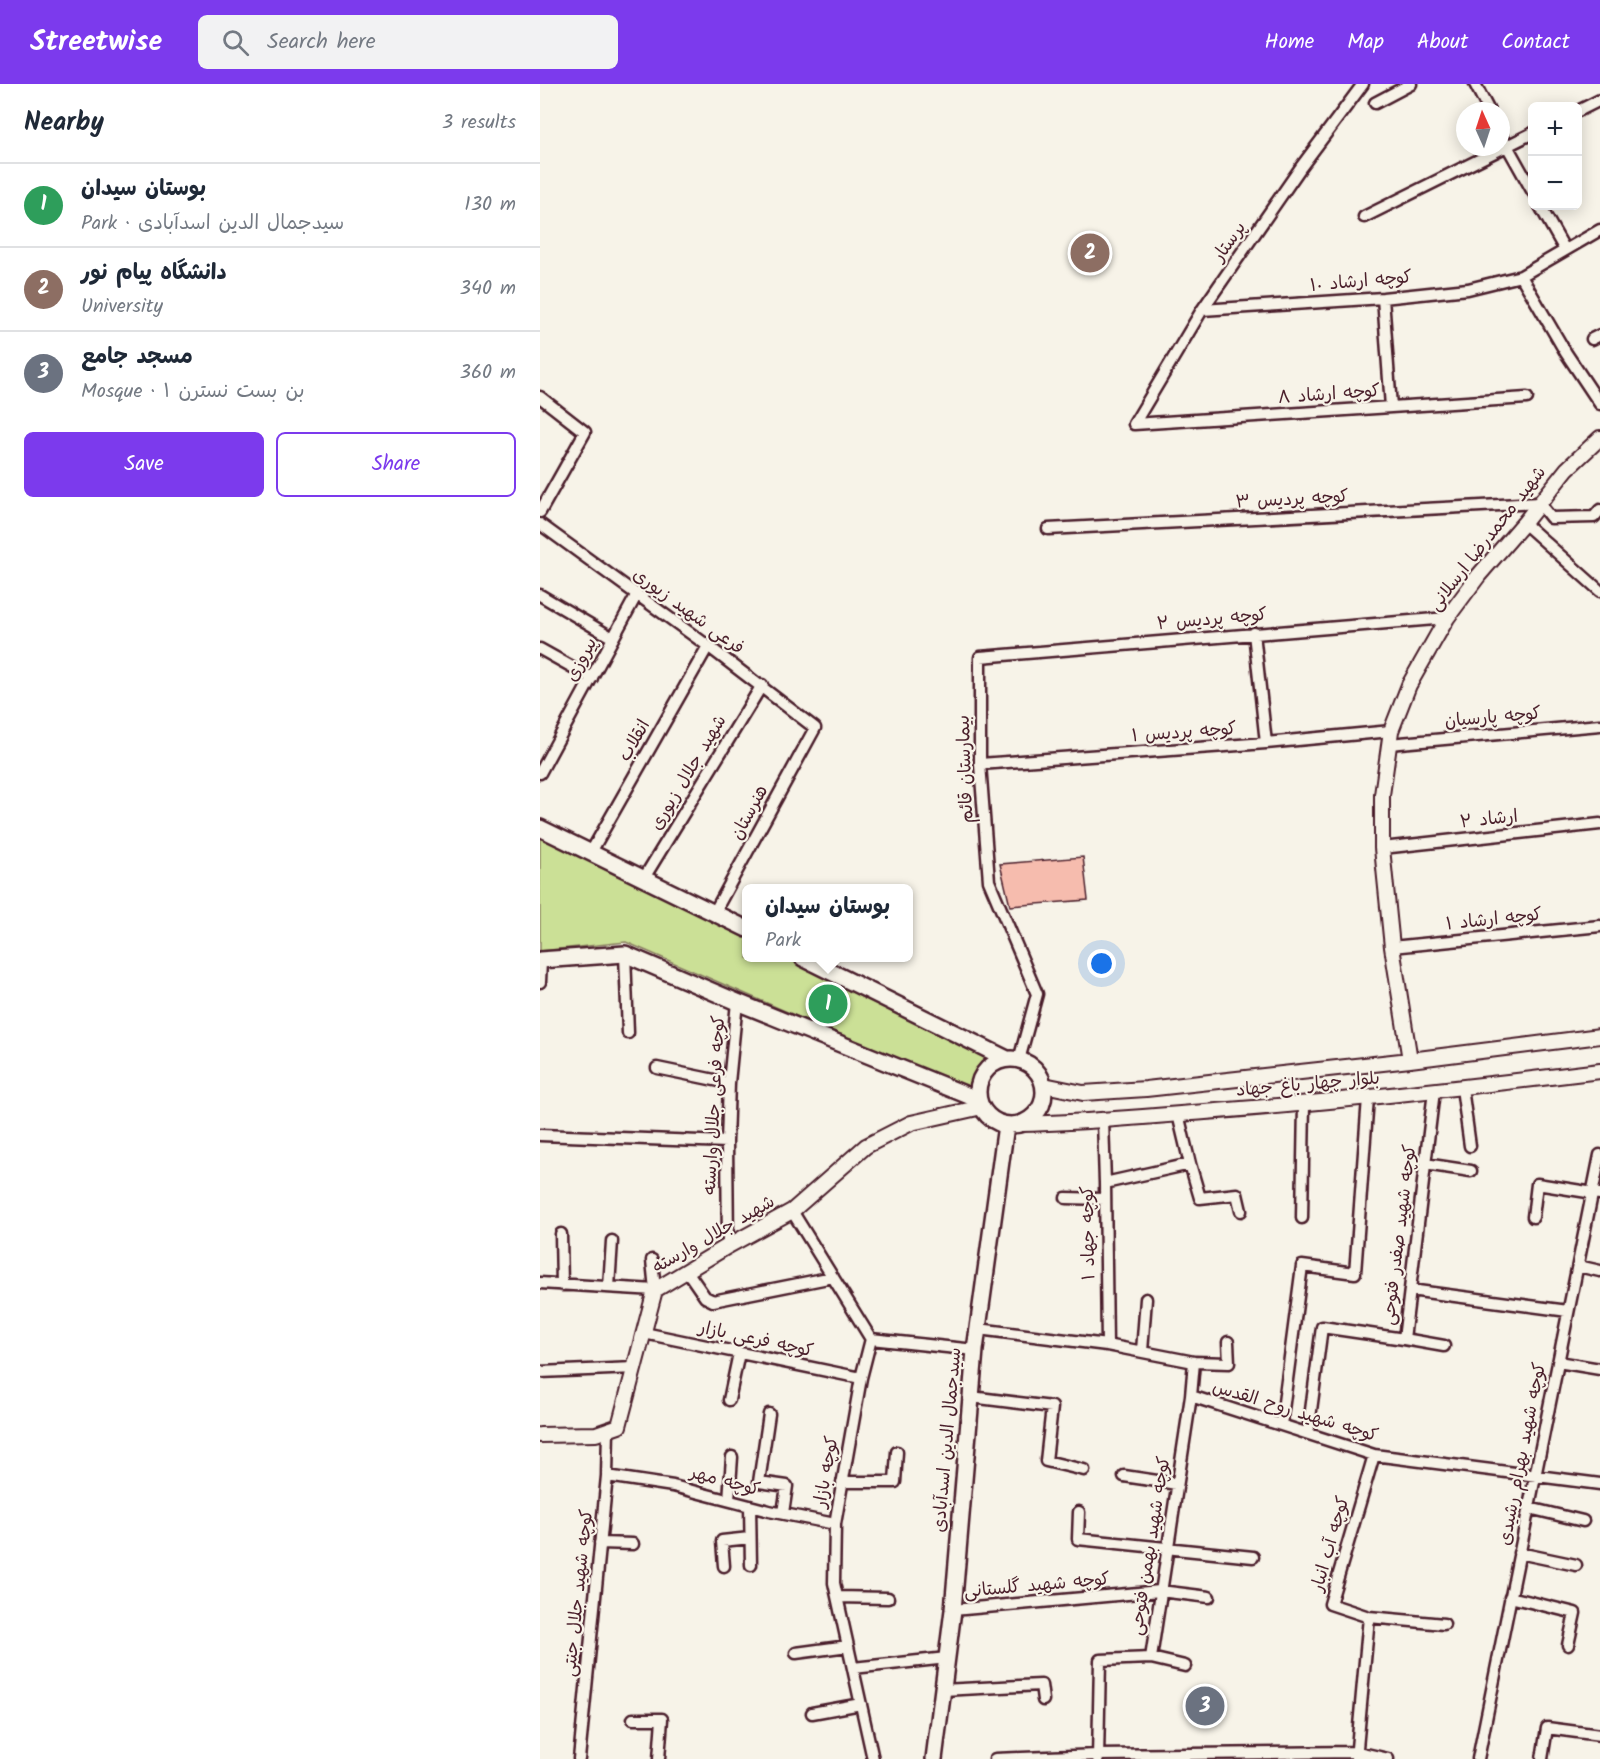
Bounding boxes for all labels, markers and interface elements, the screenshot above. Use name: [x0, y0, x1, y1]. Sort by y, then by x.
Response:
search box: [198, 15, 618, 69]
text: Streetwise: [30, 20, 162, 65]
text: Search here: [267, 25, 376, 60]
icon: search: [219, 26, 252, 59]
text: Home: [1265, 26, 1314, 59]
text: Map: [1347, 26, 1384, 59]
text: About: [1417, 26, 1468, 59]
text: Contact: [1501, 26, 1570, 59]
text: Nearby: [24, 102, 104, 144]
north arrow: [1456, 102, 1510, 156]
map controls: [1528, 102, 1582, 210]
button: +: [1528, 102, 1582, 156]
text: 3 results: [442, 107, 516, 139]
button: −: [1528, 156, 1582, 210]
text: بوستان سیدان: [81, 172, 206, 207]
text: 1: [40, 189, 47, 221]
text: 130 m: [464, 189, 516, 221]
text: Park · سیدجمال الدین اسدآبادی: [81, 208, 344, 240]
street label: پرستار: [1204, 216, 1254, 270]
pin: 2: [1070, 230, 1110, 276]
text: دانشگاه پیام نور: [81, 256, 227, 291]
street label: کوچه ارشاد ۱۰: [1309, 263, 1414, 301]
text: 2: [38, 273, 49, 305]
text: 340 m: [460, 273, 516, 305]
text: University: [81, 291, 163, 323]
text: مسجد جامع: [81, 340, 193, 375]
text: 3: [38, 357, 49, 389]
text: 360 m: [460, 357, 516, 389]
text: Mosque · بن بست نسترن ۱: [81, 376, 305, 408]
street label: کوچه ارشاد ۸: [1277, 377, 1381, 413]
button: Save: [24, 432, 264, 497]
button: Share: [276, 432, 516, 497]
street label: شهید محمدرضا ارسلانی: [1422, 460, 1554, 618]
street label: کوچه پردیس ۳: [1235, 483, 1350, 517]
street label: فرعی شهید زیوری: [626, 561, 750, 663]
street label: کوچه پردیس ۲: [1156, 601, 1269, 639]
street label: پیروزی: [558, 632, 606, 688]
street label: کوچه پارسیان: [1444, 699, 1543, 737]
street label: شهید جلال زیوری: [643, 709, 735, 837]
street label: بیمارستان قائم: [950, 714, 982, 824]
street label: انقلاب: [611, 715, 659, 767]
street label: کوچه پردیس ۱: [1131, 715, 1238, 751]
street label: هنرستان: [723, 780, 777, 846]
street label: ارشاد ۲: [1459, 803, 1519, 837]
popup: [742, 884, 913, 962]
text: بوستان سیدان: [765, 890, 890, 925]
street label: کوچه ارشاد ۱: [1445, 901, 1544, 939]
text: Park: [765, 925, 801, 957]
your location: [1087, 949, 1116, 978]
pin: 1: [808, 982, 848, 1026]
street label: کوچه فرعی جلال وارسته: [696, 1014, 734, 1195]
street label: بلوار چهار باغ جهاد: [1235, 1064, 1381, 1106]
street label: کوچه شهید صفدر فتوحی: [1375, 1143, 1426, 1327]
street label: کوچه جهاد ۱: [1074, 1185, 1104, 1280]
street label: شهید جلال وارسته: [647, 1188, 781, 1282]
street label: کوچه فرعی بازار: [694, 1313, 816, 1366]
street label: سیدجمال الدین اسدآبادی: [925, 1346, 971, 1534]
street label: کوچه شهید بهرام رشیدی: [1491, 1360, 1555, 1548]
street label: کوچه شهید روح القدس: [1208, 1373, 1382, 1451]
street label: کوچه بازار: [806, 1434, 848, 1512]
street label: کوچه شهید بهمن فتوحی: [1123, 1454, 1180, 1638]
street label: کوچه مهر: [685, 1458, 763, 1505]
street label: کوچه آب انبار: [1303, 1493, 1359, 1597]
street label: کوچه شهید جلال جنتی: [556, 1507, 602, 1678]
street label: کوچه شهید گلستانی: [963, 1565, 1111, 1607]
pin: 3: [1186, 1684, 1224, 1728]

